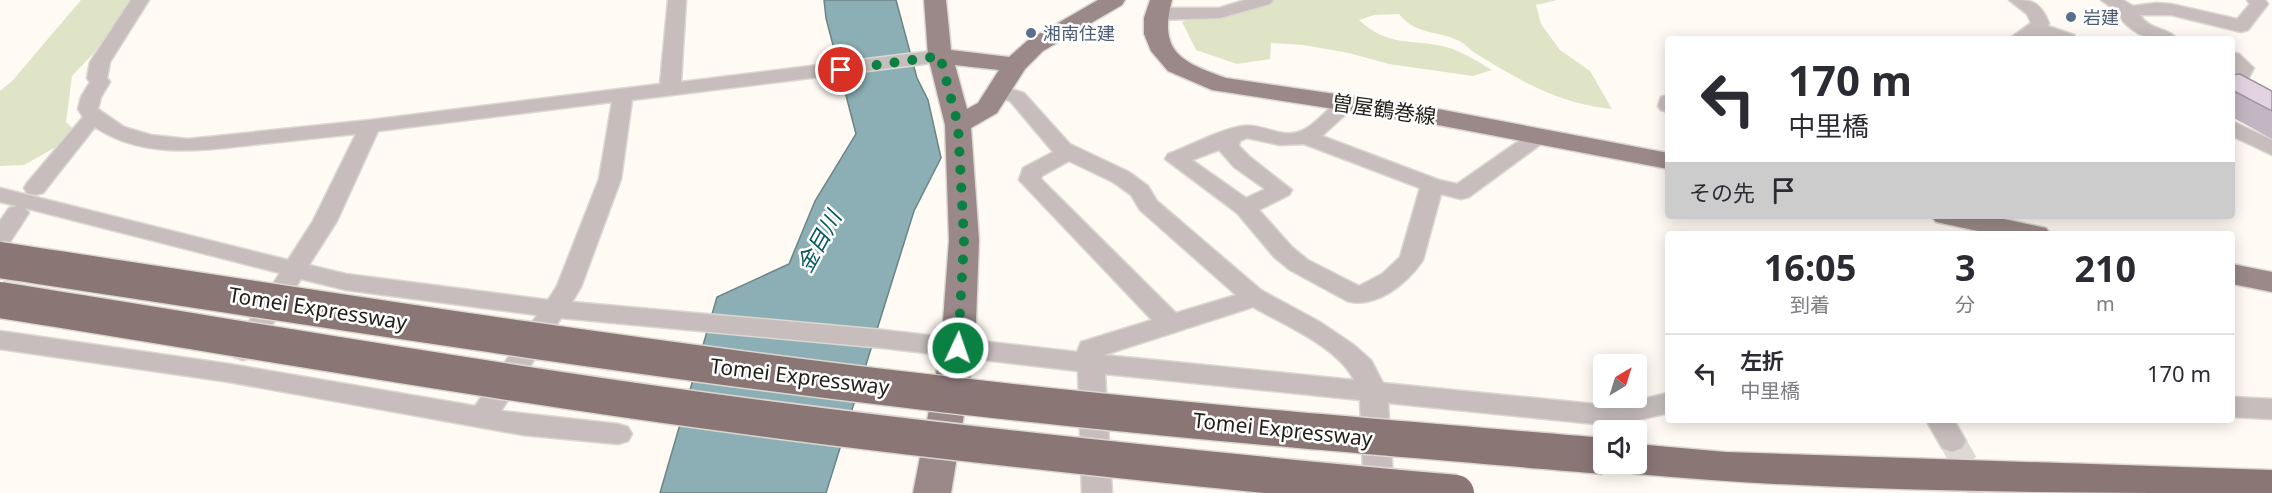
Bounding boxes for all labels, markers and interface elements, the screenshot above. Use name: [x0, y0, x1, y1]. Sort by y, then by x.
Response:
place label: 岩建: [2083, 5, 2119, 29]
marker: 岩建: [2064, 10, 2078, 24]
place label: 湘南住建: [1043, 21, 1115, 45]
marker: 湘南住建: [1024, 26, 1038, 40]
pin: [815, 44, 866, 95]
text: 170 m: [1788, 51, 1912, 108]
icon: arrive: [824, 53, 857, 86]
icon: left: [1689, 60, 1767, 138]
street label: 曽屋鶴巻線: [1330, 88, 1438, 130]
text: 中里橋: [1788, 107, 1869, 144]
icon: arrive: [1767, 174, 1800, 207]
text: その先: [1689, 177, 1755, 207]
water label: 金目川: [789, 203, 848, 277]
text: 16:05: [1764, 243, 1856, 292]
text: 3: [1955, 243, 1976, 292]
text: 210: [2074, 244, 2136, 293]
street label: Tomei Expressway: [227, 280, 409, 336]
text: m: [2096, 290, 2115, 317]
text: 到着: [1790, 291, 1830, 318]
text: 分: [1955, 291, 1975, 318]
position arrow: [926, 316, 990, 380]
text: 左折: [1740, 345, 1784, 375]
street label: Tomei Expressway: [709, 351, 891, 401]
north arrow: [1593, 354, 1647, 408]
map controls: [1593, 354, 1647, 474]
icon: left: [1689, 357, 1722, 390]
text: 170 m: [2147, 358, 2211, 388]
text: 中里橋: [1740, 377, 1800, 404]
street label: Tomei Expressway: [1192, 406, 1374, 452]
button: sound: [1593, 420, 1647, 474]

